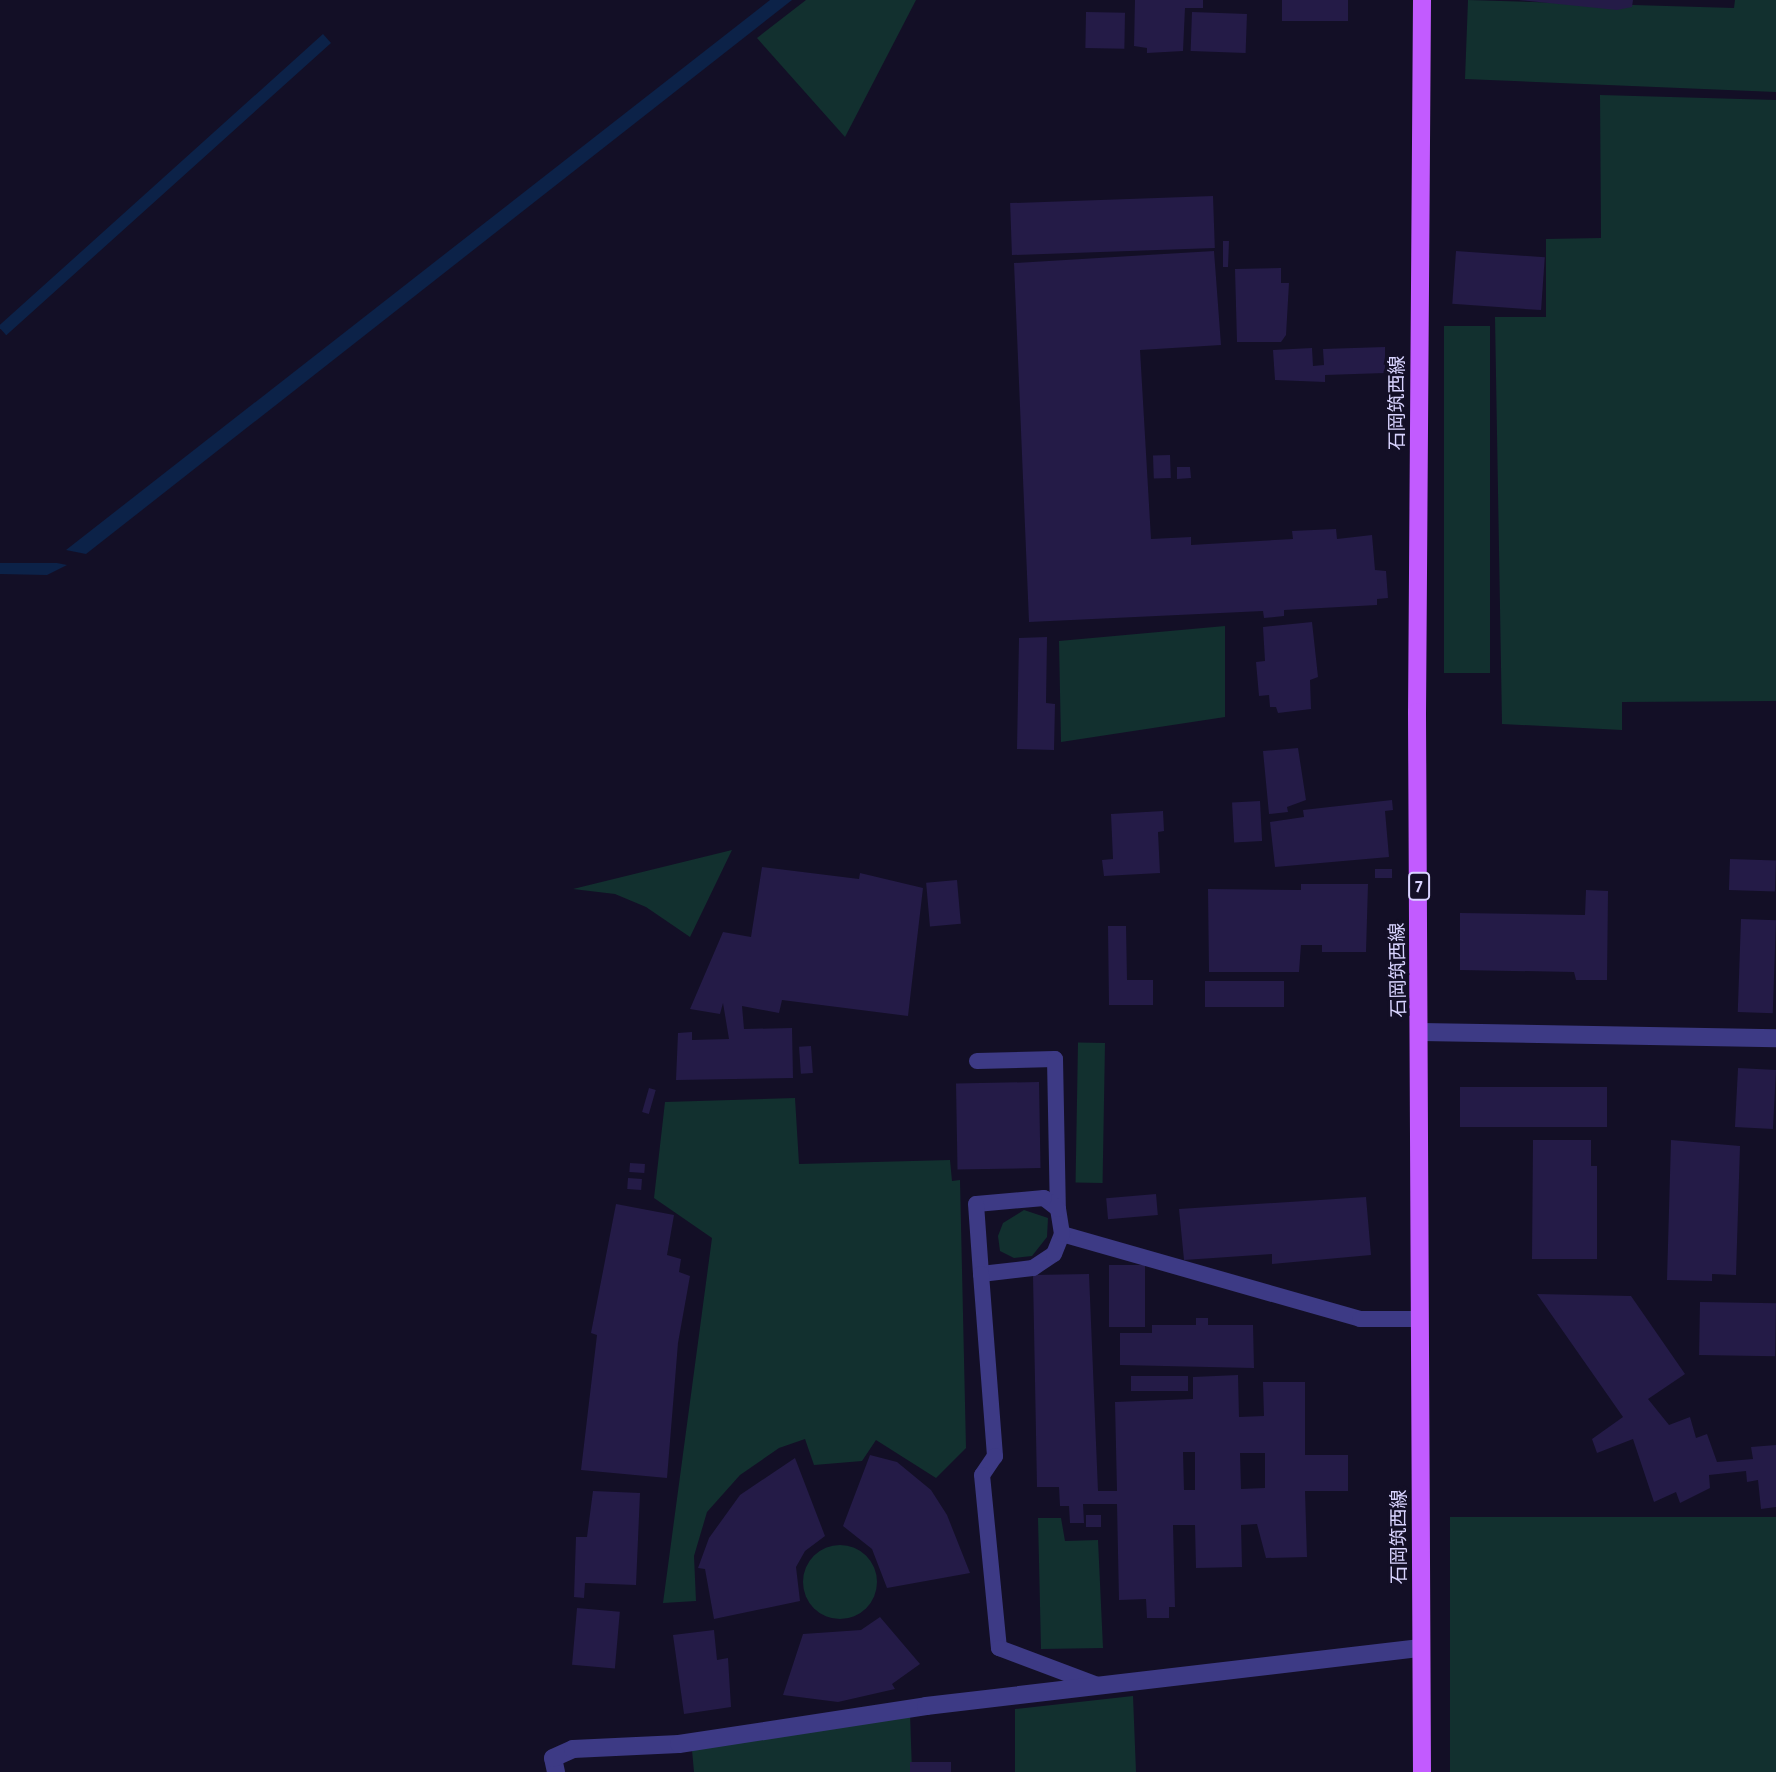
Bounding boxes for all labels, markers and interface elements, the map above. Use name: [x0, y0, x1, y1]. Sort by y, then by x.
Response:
street label: 石岡筑西線: [1387, 356, 1409, 450]
road number: 7: [1407, 872, 1431, 900]
street label: 石岡筑西線: [1387, 922, 1411, 1018]
street label: 石岡筑西線: [1389, 1490, 1411, 1584]

